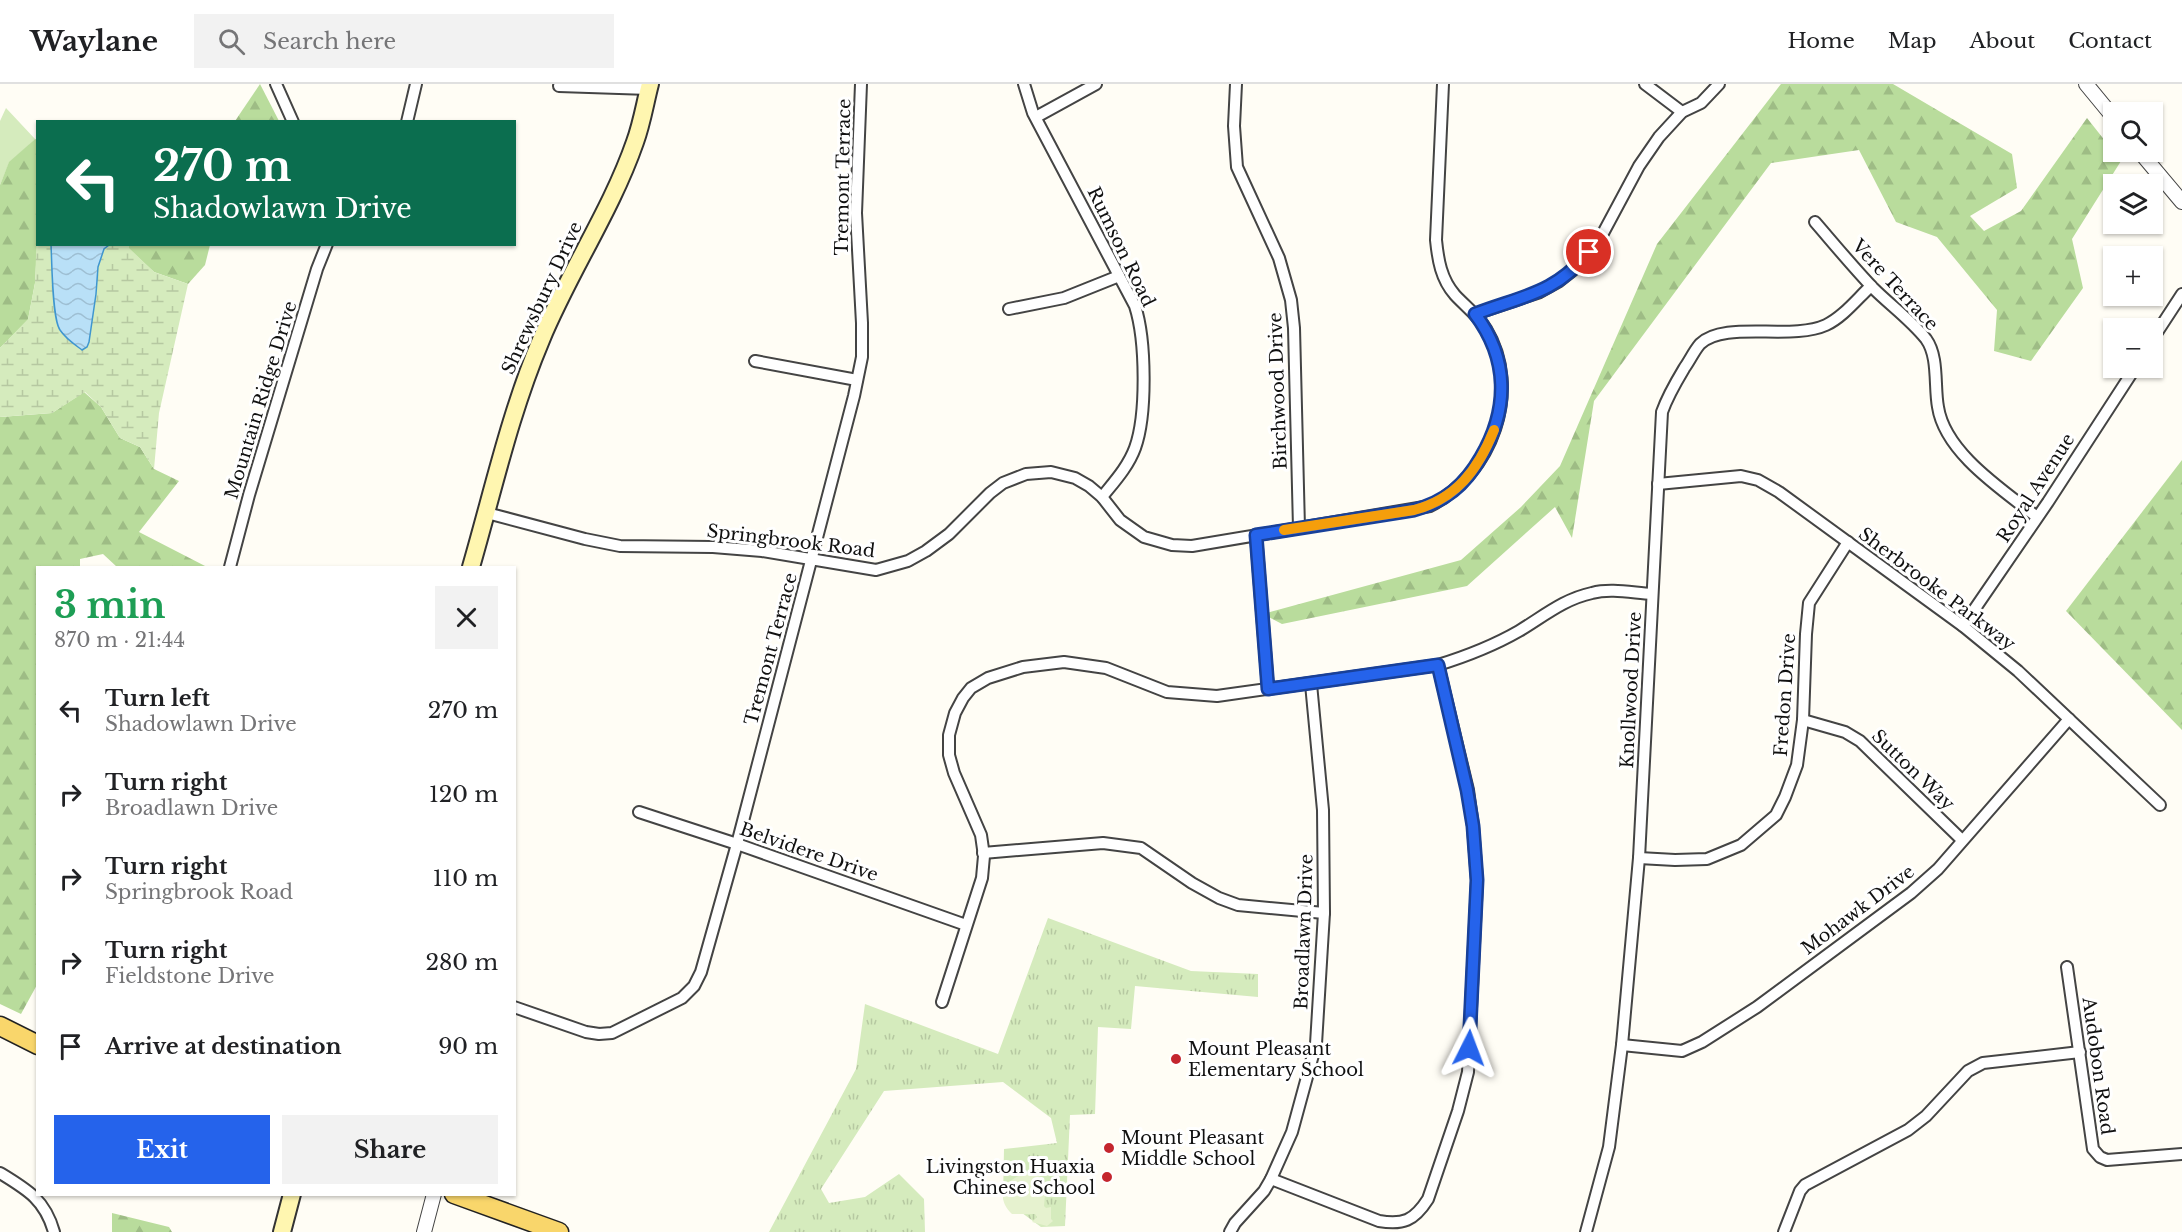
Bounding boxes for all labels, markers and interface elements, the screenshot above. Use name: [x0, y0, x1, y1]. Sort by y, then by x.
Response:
search box: [194, 14, 614, 68]
text: Waylane: [30, 24, 158, 59]
icon: search: [215, 25, 248, 58]
text: Search here: [263, 28, 396, 55]
text: Home: [1788, 28, 1855, 54]
text: Map: [1888, 28, 1936, 54]
text: About: [1969, 28, 2035, 54]
text: Contact: [2068, 28, 2152, 54]
street label: Tremont Terrace: [831, 98, 855, 256]
map controls: [2103, 102, 2163, 378]
button: search: [2103, 102, 2163, 162]
text: 270 m: [153, 140, 291, 192]
icon: left: [54, 144, 132, 222]
button: layers: [2103, 174, 2163, 234]
street label: Rumson Road: [1082, 183, 1160, 311]
text: Shadowlawn Drive: [153, 192, 412, 225]
street label: Shrewsbury Drive: [497, 218, 587, 378]
pin: [1563, 226, 1614, 277]
street label: Vere Terrace: [1847, 234, 1943, 335]
icon: arrive: [1572, 235, 1605, 268]
button: +: [2103, 246, 2163, 306]
street label: Mountain Ridge Drive: [220, 298, 302, 502]
street label: Birchwood Drive: [1264, 312, 1292, 470]
button: −: [2103, 318, 2163, 378]
street label: Royal Avenue: [1993, 429, 2079, 547]
street label: Springbrook Road: [706, 520, 876, 562]
street label: Sherbrooke Parkway: [1854, 523, 2020, 655]
street label: Tremont Terrace: [740, 570, 802, 728]
text: 3 min: [54, 583, 166, 628]
button: close: [435, 586, 498, 649]
street label: Knollwood Drive: [1616, 611, 1646, 769]
text: 870 m · 21:44: [54, 628, 185, 652]
street label: Fredon Drive: [1770, 633, 1800, 757]
text: Turn left: [105, 685, 210, 712]
icon: left: [54, 694, 87, 727]
text: 270 m: [428, 697, 498, 724]
text: Shadowlawn Drive: [105, 712, 297, 736]
street label: Sutton Way: [1867, 725, 1959, 815]
text: Turn right: [105, 769, 227, 796]
icon: right: [54, 778, 87, 811]
text: 120 m: [429, 781, 498, 808]
text: Broadlawn Drive: [105, 796, 278, 820]
street label: Belvidere Drive: [737, 818, 881, 886]
text: Turn right: [105, 853, 227, 880]
street label: Broadlawn Drive: [1290, 854, 1318, 1010]
street label: Mohawk Drive: [1797, 860, 1919, 960]
icon: right: [54, 862, 87, 895]
text: 110 m: [433, 865, 498, 892]
text: Springbrook Road: [105, 880, 293, 904]
text: Turn right: [105, 937, 227, 964]
icon: right: [54, 946, 87, 979]
text: 280 m: [425, 949, 498, 976]
text: Fieldstone Drive: [105, 964, 275, 988]
street label: Audobon Road: [2077, 995, 2119, 1136]
position arrow: [1437, 1016, 1501, 1080]
icon: arrive: [54, 1030, 87, 1063]
text: Arrive at destination: [105, 1033, 342, 1060]
text: 90 m: [438, 1033, 498, 1060]
place label: Mount Pleasant Elementary School: [1188, 1038, 1364, 1081]
marker: Mount Pleasant Elementary School: [1169, 1052, 1183, 1066]
button: Exit: [54, 1115, 270, 1184]
button: Share: [282, 1115, 498, 1184]
place label: Mount Pleasant Middle School: [1121, 1127, 1264, 1170]
marker: Mount Pleasant Middle School: [1102, 1141, 1116, 1155]
place label: Livingston Huaxia Chinese School: [926, 1156, 1095, 1199]
marker: Livingston Huaxia Chinese School: [1100, 1170, 1114, 1184]

